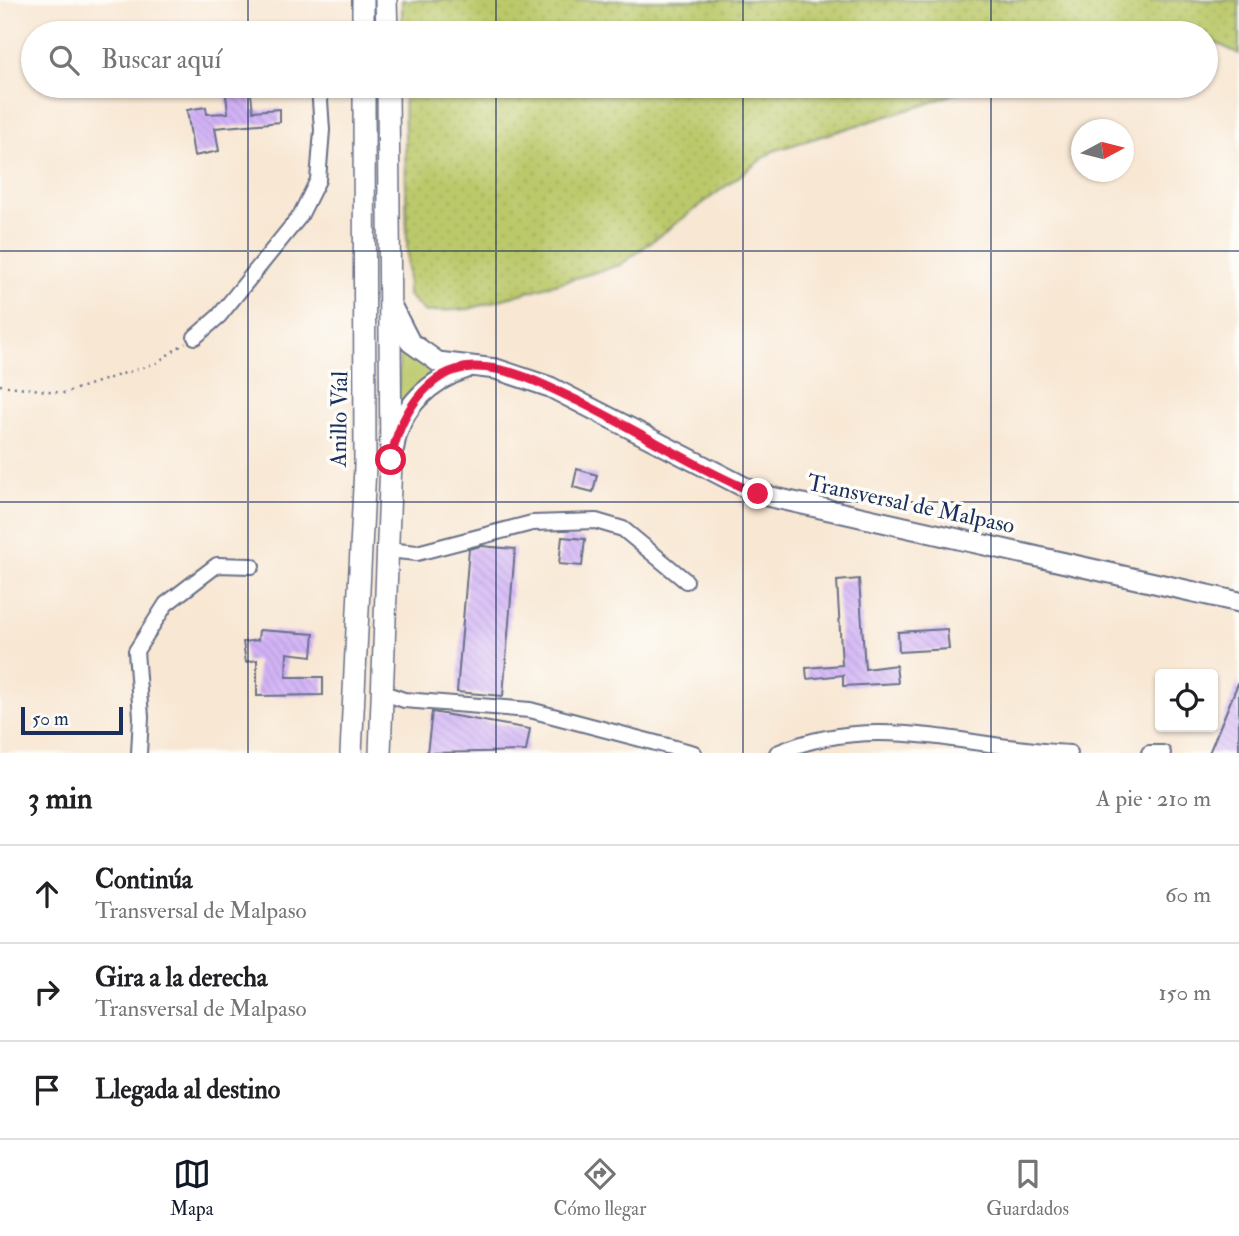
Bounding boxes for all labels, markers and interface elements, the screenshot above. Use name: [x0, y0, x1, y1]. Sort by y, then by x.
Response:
search box: [21, 21, 1218, 98]
icon: search: [45, 41, 83, 79]
text: Buscar aquí: [101, 44, 221, 76]
north arrow: [1071, 119, 1134, 182]
street label: Anillo Víal: [324, 371, 354, 468]
route start: [375, 444, 406, 475]
street label: Transversal de Malpaso: [804, 468, 1017, 541]
route end: [742, 478, 773, 509]
map controls: [1155, 669, 1218, 732]
button: locate: [1155, 669, 1218, 732]
scale bar: [21, 704, 122, 736]
text: 50 m: [32, 707, 69, 731]
text: 3 min: [28, 780, 93, 817]
text: A pie · 210 m: [1096, 784, 1211, 813]
text: Continúa: [95, 864, 193, 896]
icon: ahead: [28, 875, 66, 913]
text: 60 m: [1165, 880, 1211, 909]
text: Transversal de Malpaso: [95, 896, 307, 925]
text: Gira a la derecha: [95, 962, 268, 994]
icon: right: [28, 973, 66, 1011]
text: 150 m: [1158, 978, 1211, 1007]
text: Transversal de Malpaso: [95, 994, 307, 1023]
icon: arrive: [28, 1071, 66, 1109]
text: Llegada al destino: [95, 1074, 280, 1106]
tab: Mapa: [170, 1155, 214, 1221]
tab: Cómo llegar: [554, 1155, 646, 1221]
tab: Guardados: [986, 1155, 1069, 1221]

